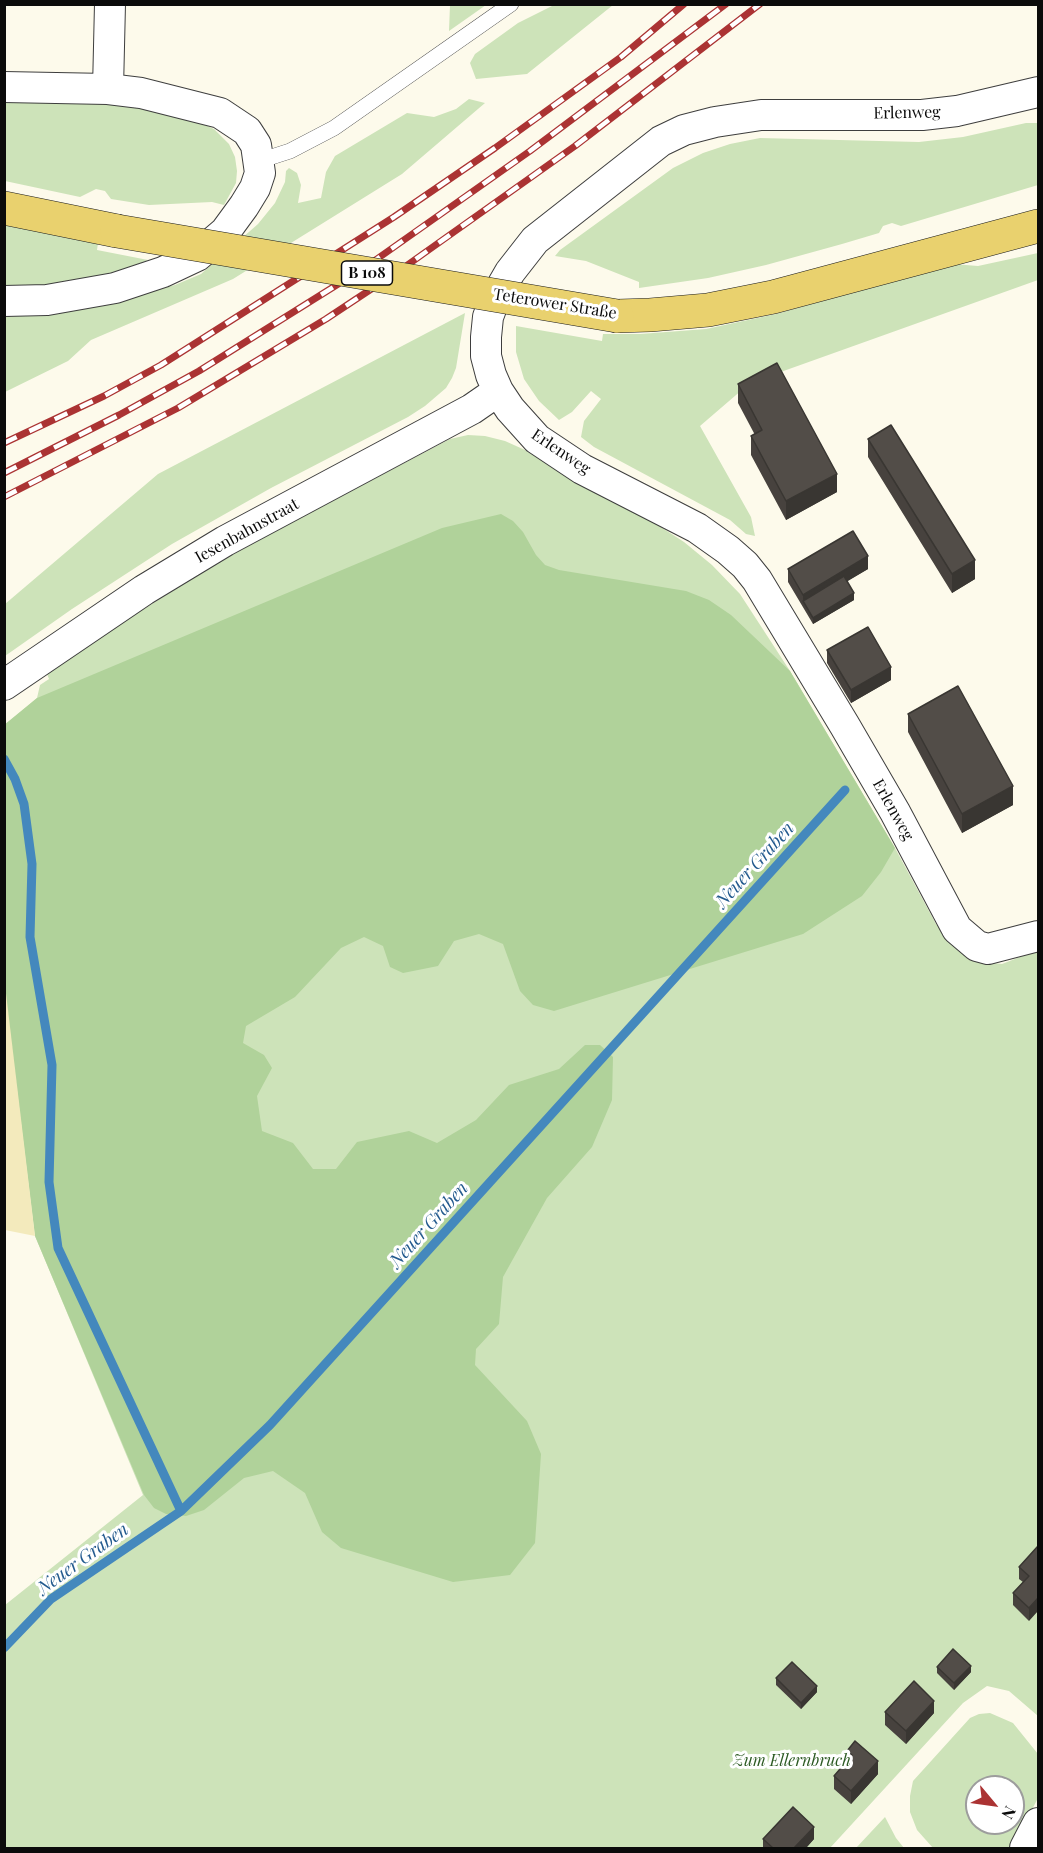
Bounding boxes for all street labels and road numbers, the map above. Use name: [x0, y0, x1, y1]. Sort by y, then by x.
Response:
street label: Erlenweg: [873, 103, 941, 123]
road number: B 108: [342, 261, 392, 285]
street label: Teterower Straße: [492, 285, 618, 323]
street label: Erlenweg: [528, 425, 594, 479]
street label: Iesenbahnstraat: [192, 495, 302, 567]
street label: Erlenweg: [868, 776, 918, 844]

